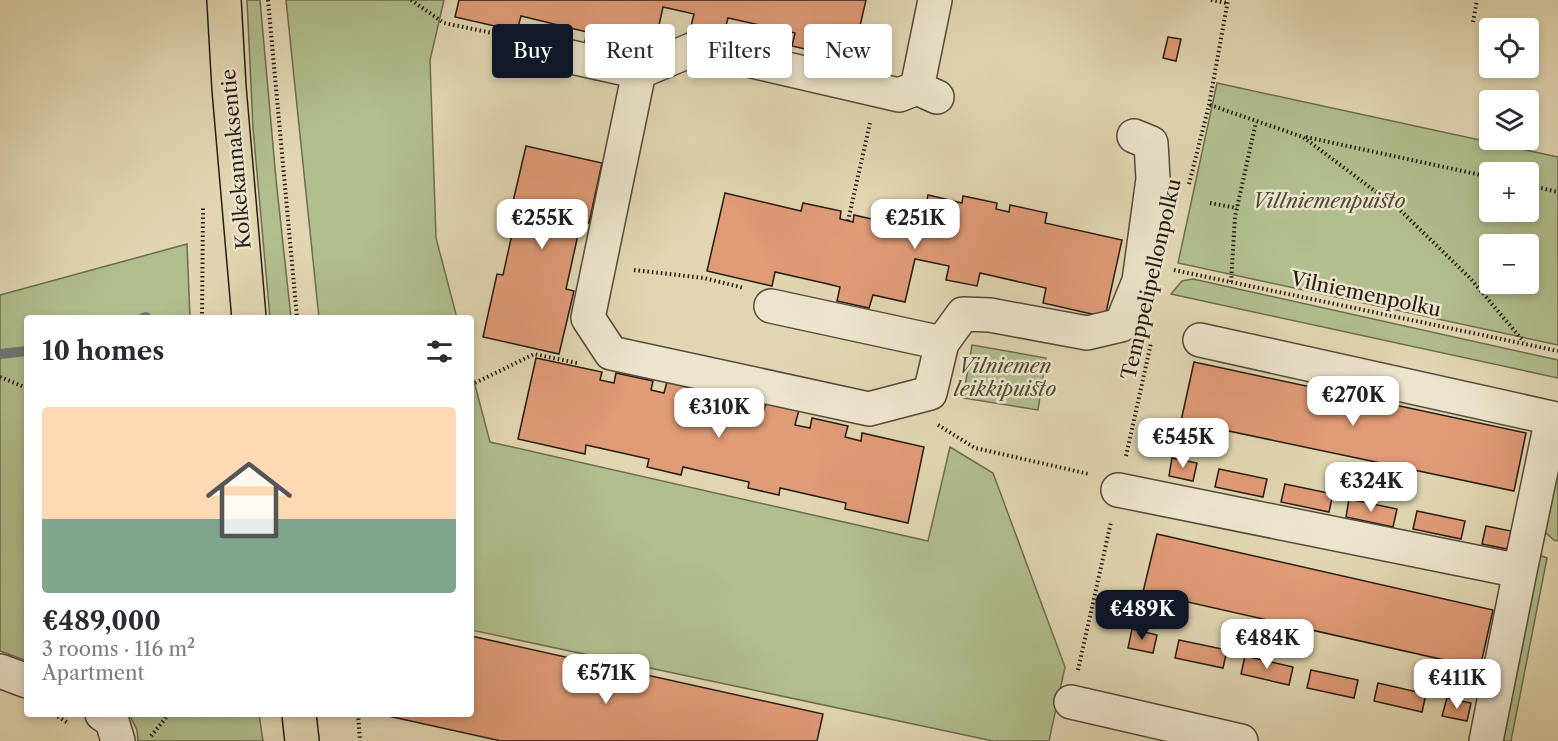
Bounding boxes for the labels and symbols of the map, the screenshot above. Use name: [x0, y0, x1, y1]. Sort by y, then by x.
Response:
street label: Kolkekannaksentie: [216, 68, 256, 250]
street label: Temppelipellonpolku: [1116, 176, 1186, 382]
park label: Villniemenpuisto: [1253, 189, 1406, 213]
pin: €255K: [500, 199, 584, 250]
pin: €251K: [873, 199, 957, 250]
street label: Vilniemenpolku: [1288, 266, 1443, 322]
park label: Vilniemen leikkipuisto: [954, 354, 1056, 401]
pin: €270K: [1311, 376, 1395, 427]
pin: €310K: [677, 388, 761, 439]
pin: €545K: [1141, 418, 1225, 469]
pin: €324K: [1329, 462, 1413, 513]
pin: €489K: [1100, 590, 1184, 641]
pin: €484K: [1225, 619, 1309, 670]
pin: €571K: [564, 654, 648, 705]
pin: €411K: [1415, 659, 1499, 710]

